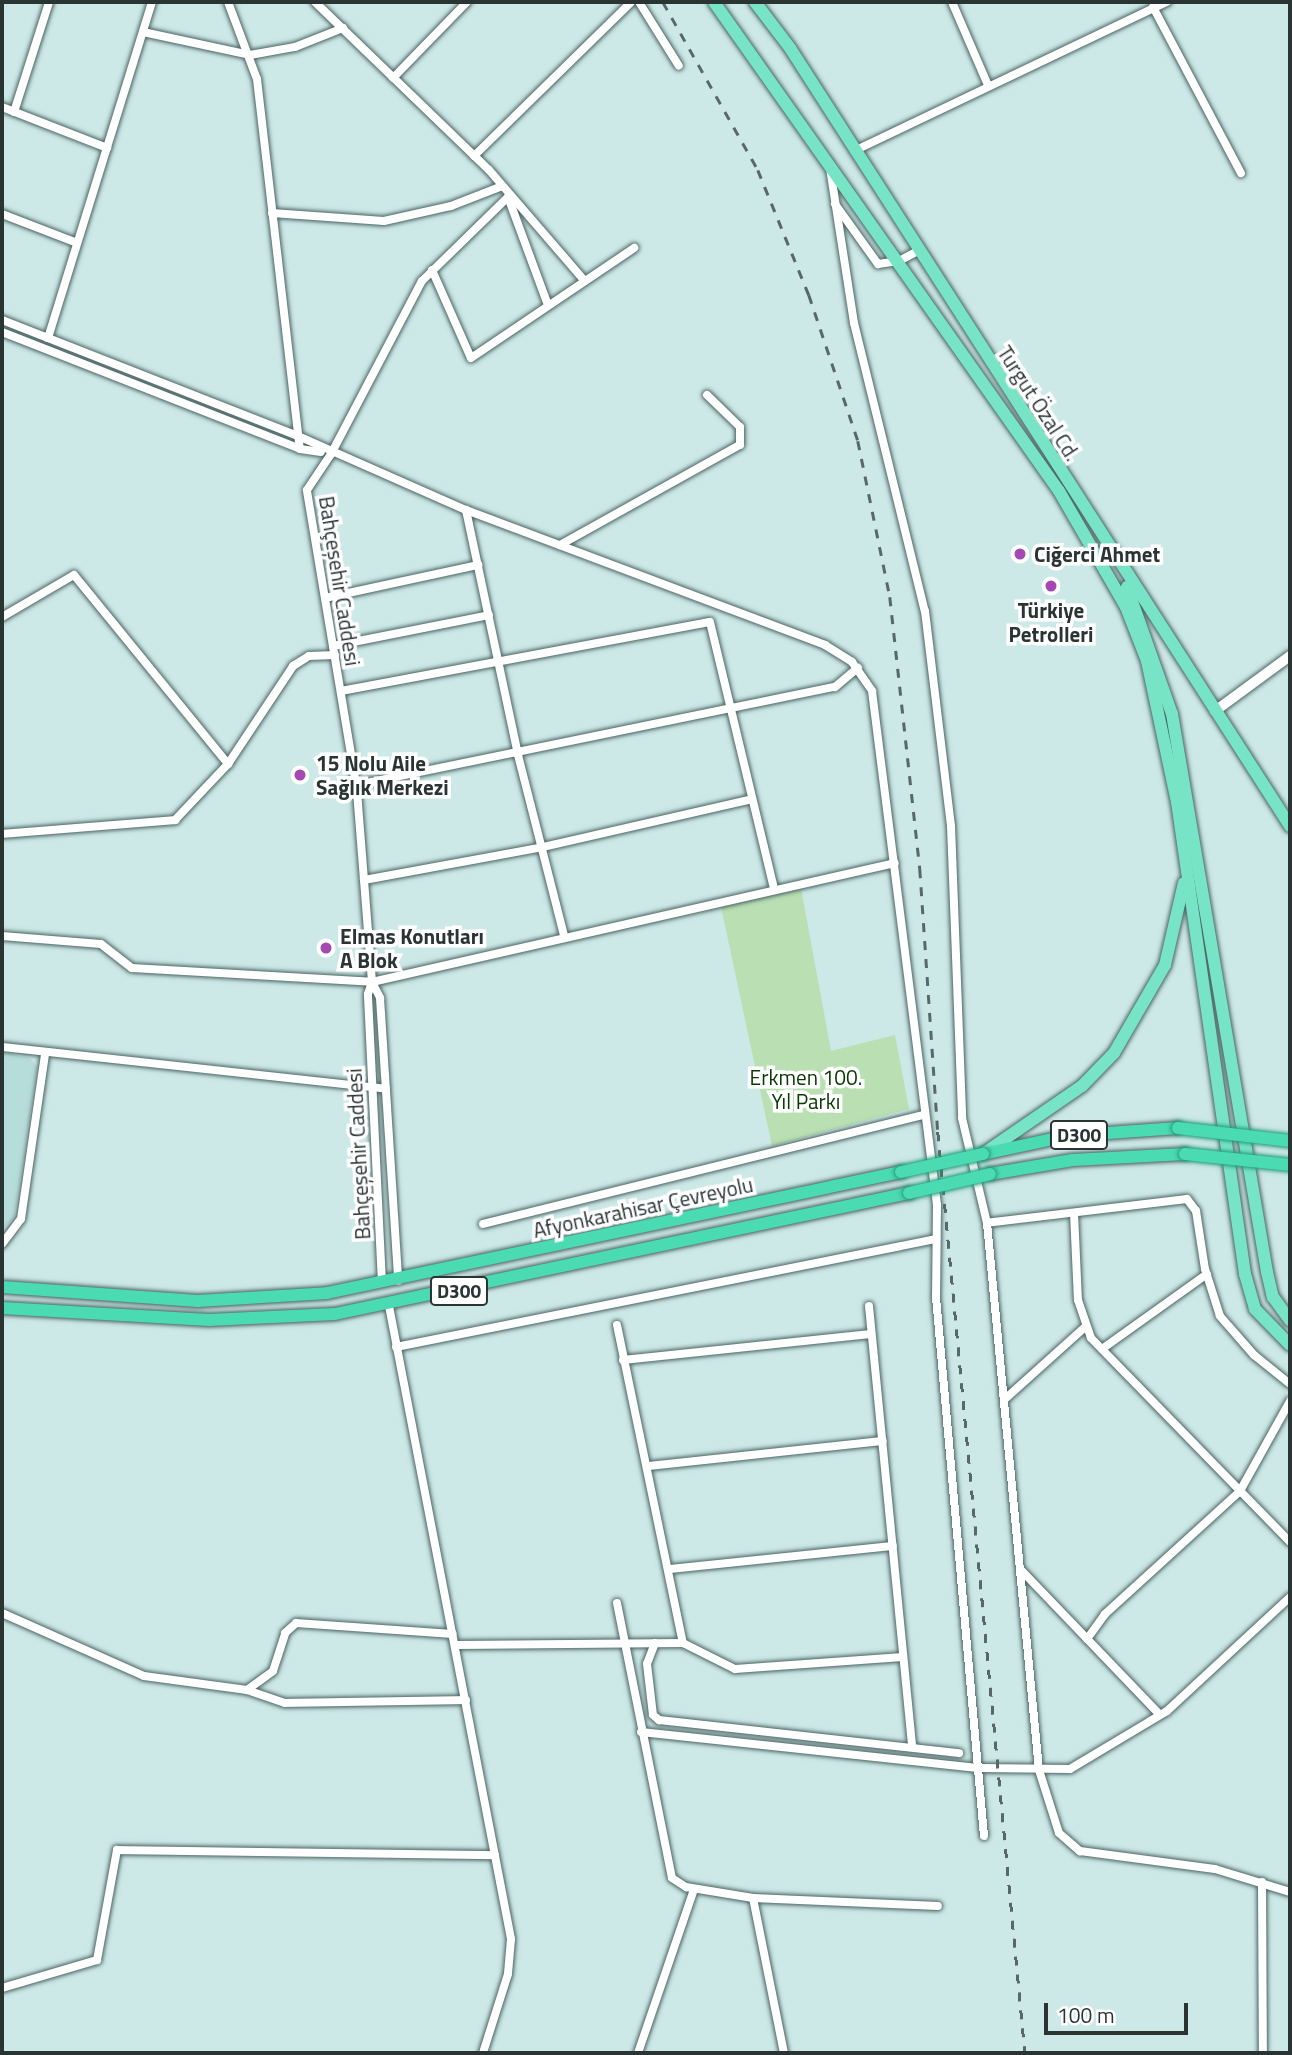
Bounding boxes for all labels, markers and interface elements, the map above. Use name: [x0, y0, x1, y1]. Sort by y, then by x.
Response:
street label: Turgut Özal Cd.: [993, 341, 1085, 465]
street label: Bahçeşehir Caddesi: [314, 494, 366, 668]
place label: Ciğerci Ahmet: [1034, 541, 1160, 567]
marker: Ciğerci Ahmet: [1012, 546, 1028, 562]
marker: Türkiye Petrolleri: [1043, 578, 1059, 594]
place label: Türkiye Petrolleri: [1009, 597, 1093, 647]
place label: 15 Nolu Aile Sağlık Merkezi: [316, 750, 449, 800]
marker: 15 Nolu Aile Sağlık Merkezi: [290, 765, 310, 785]
place label: Elmas Konutları A Blok: [340, 923, 484, 973]
marker: Elmas Konutları A Blok: [318, 940, 334, 956]
park label: Erkmen 100. Yıl Parkı: [750, 1064, 862, 1114]
street label: Bahçeşehir Caddesi: [341, 1068, 375, 1240]
road number: D300: [1049, 1120, 1109, 1150]
street label: Afyonkarahisar Çevreyolu: [531, 1171, 755, 1243]
road number: D300: [429, 1275, 489, 1306]
scale bar: [1047, 1988, 1190, 2032]
text: 100 m: [1057, 1999, 1114, 2031]

